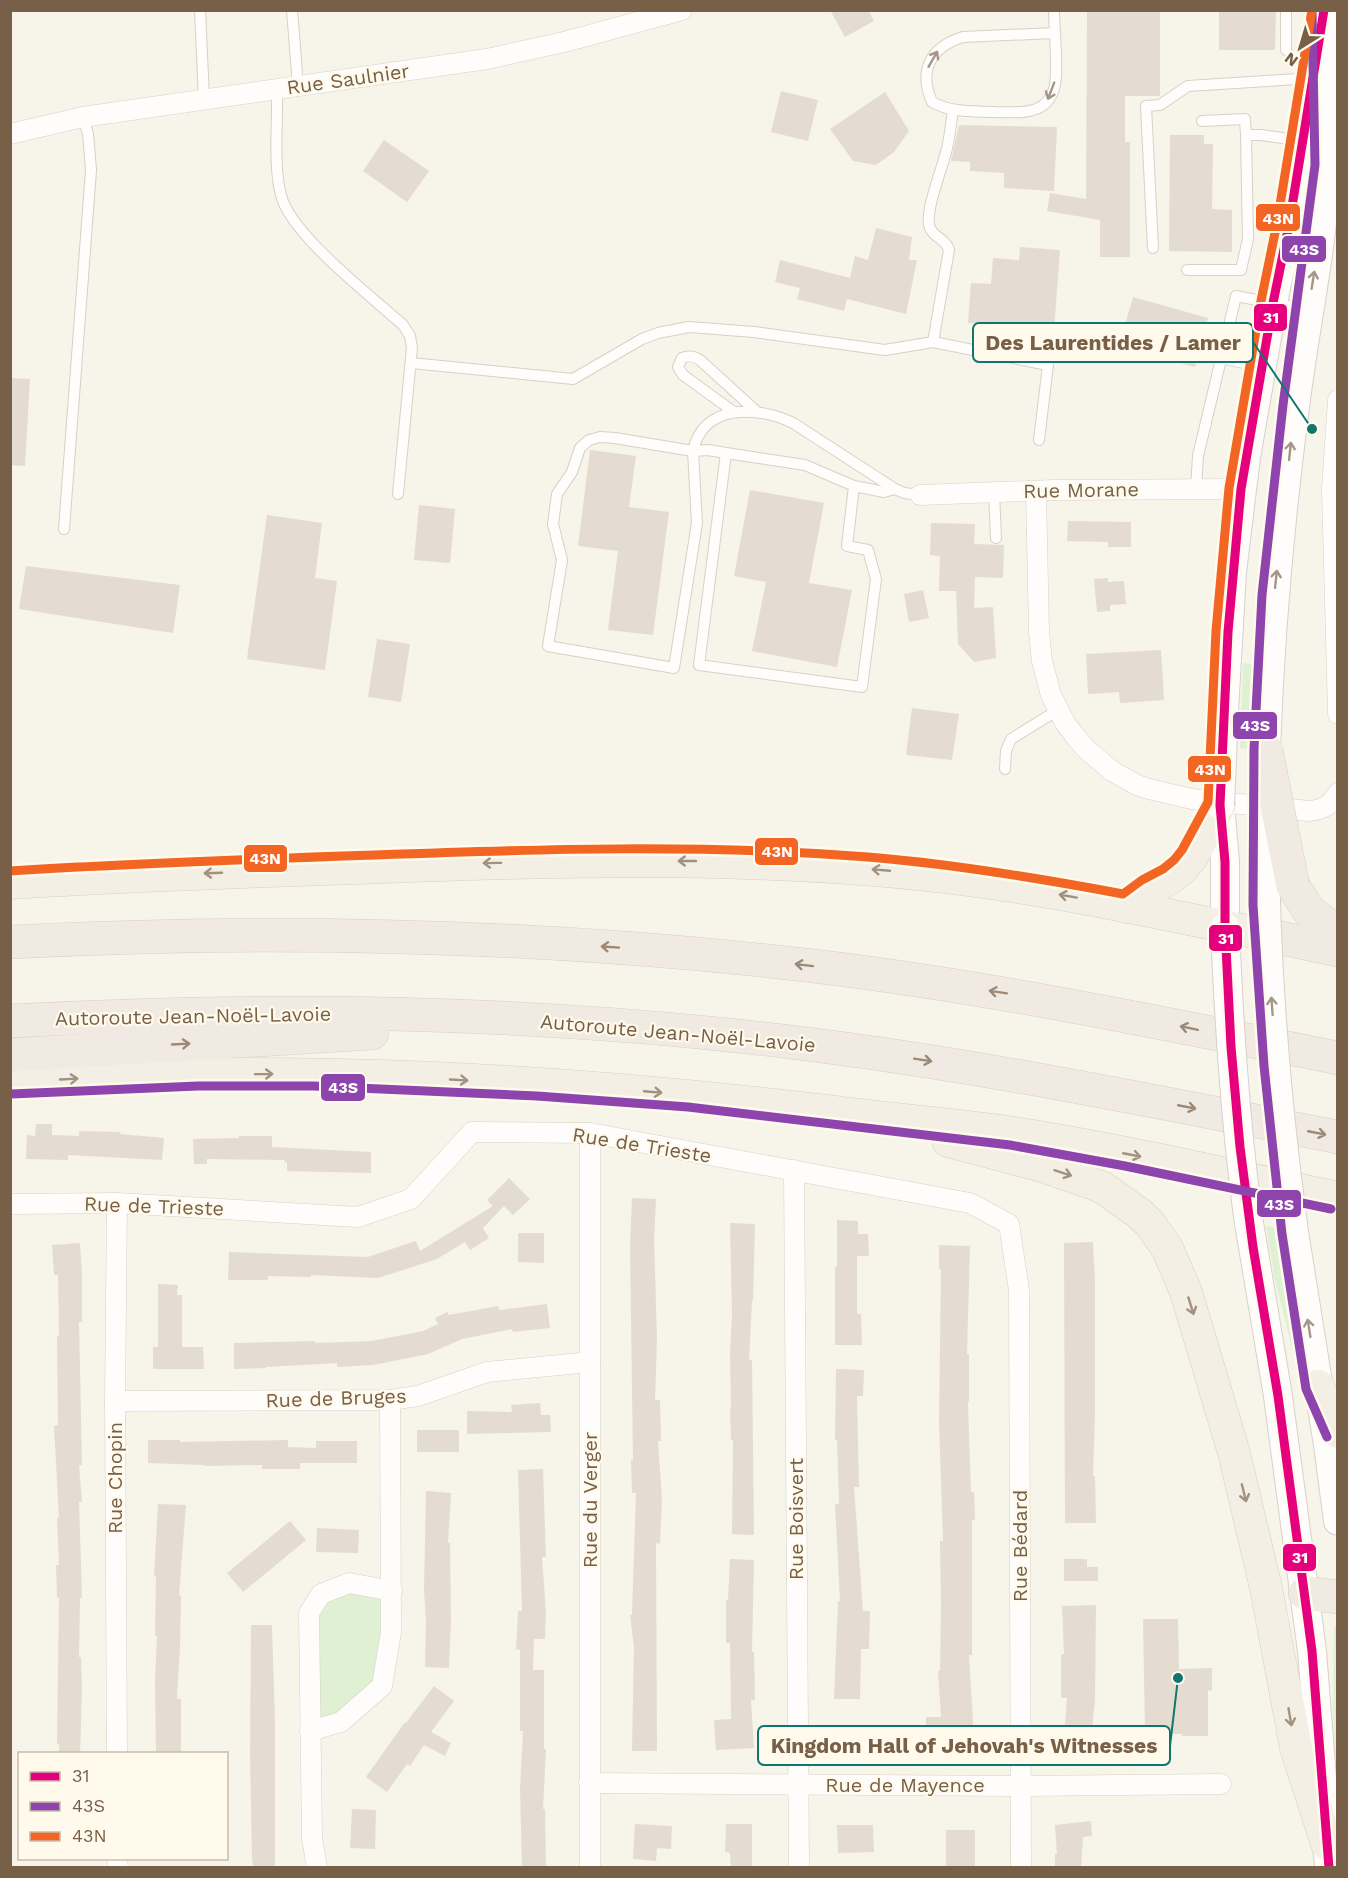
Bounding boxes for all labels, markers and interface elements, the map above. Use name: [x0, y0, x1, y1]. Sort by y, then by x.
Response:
north arrow: [1270, 18, 1330, 78]
text: N: [1281, 48, 1302, 71]
one-way arrow: [927, 50, 939, 67]
street label: Rue Saulnier: [285, 59, 411, 99]
one-way arrow: [1045, 81, 1056, 100]
line badge: 43N: [1255, 203, 1301, 232]
text: 43N: [1262, 209, 1294, 228]
line badge: 43S: [1281, 235, 1327, 263]
text: 43S: [1289, 240, 1319, 259]
one-way arrow: [1307, 270, 1318, 290]
line badge: 31: [1253, 303, 1288, 332]
text: 31: [1263, 308, 1279, 327]
callout: Des Laurentides / Lamer: [973, 323, 1253, 362]
text: Des Laurentides / Lamer: [985, 330, 1241, 355]
one-way arrow: [1285, 441, 1296, 461]
street label: Rue Morane: [1023, 477, 1139, 503]
one-way arrow: [1271, 569, 1282, 589]
line badge: 43S: [1232, 711, 1278, 740]
text: 43S: [1240, 716, 1270, 735]
line badge: 43N: [1187, 755, 1232, 783]
text: 43N: [1194, 760, 1226, 779]
line badge: 43N: [754, 837, 799, 866]
text: 43N: [761, 842, 793, 861]
line badge: 43N: [243, 844, 288, 873]
text: 43N: [249, 849, 281, 868]
one-way arrow: [677, 855, 697, 867]
one-way arrow: [482, 857, 502, 868]
one-way arrow: [872, 865, 892, 876]
one-way arrow: [203, 867, 223, 878]
one-way arrow: [1059, 891, 1079, 902]
line badge: 31: [1208, 924, 1243, 952]
text: 31: [1218, 929, 1234, 948]
one-way arrow: [601, 941, 621, 952]
one-way arrow: [795, 959, 815, 970]
one-way arrow: [988, 987, 1008, 998]
one-way arrow: [1266, 997, 1277, 1017]
street label: Autoroute Jean-Noël-Lavoie: [55, 1002, 331, 1030]
street label: Autoroute Jean-Noël-Lavoie: [539, 1009, 817, 1057]
one-way arrow: [1180, 1022, 1199, 1033]
one-way arrow: [170, 1039, 190, 1050]
one-way arrow: [913, 1055, 933, 1066]
one-way arrow: [253, 1068, 273, 1079]
one-way arrow: [58, 1073, 78, 1084]
line badge: 43S: [320, 1073, 366, 1102]
one-way arrow: [448, 1074, 468, 1085]
text: 43S: [328, 1078, 358, 1097]
one-way arrow: [643, 1087, 663, 1098]
one-way arrow: [1178, 1102, 1197, 1114]
street label: Rue de Trieste: [571, 1122, 713, 1168]
one-way arrow: [1307, 1128, 1326, 1139]
one-way arrow: [1121, 1150, 1141, 1161]
one-way arrow: [1053, 1168, 1072, 1179]
line badge: 43S: [1256, 1189, 1302, 1218]
street label: Rue de Trieste: [83, 1192, 225, 1220]
text: 43S: [1264, 1195, 1294, 1214]
one-way arrow: [1186, 1296, 1197, 1315]
one-way arrow: [1303, 1318, 1314, 1338]
street label: Rue de Bruges: [265, 1384, 407, 1412]
street label: Rue Chopin: [103, 1422, 127, 1534]
street label: Rue du Verger: [578, 1432, 602, 1568]
street label: Rue Boisvert: [784, 1457, 808, 1580]
one-way arrow: [1239, 1484, 1251, 1503]
street label: Rue Bédard: [1008, 1490, 1032, 1602]
line badge: 31: [1282, 1543, 1317, 1572]
text: 31: [1292, 1548, 1308, 1567]
one-way arrow: [1285, 1707, 1296, 1727]
callout: Kingdom Hall of Jehovah's Witnesses: [758, 1726, 1170, 1765]
text: Kingdom Hall of Jehovah's Witnesses: [771, 1733, 1157, 1758]
legend: [18, 1752, 228, 1860]
text: 31: [72, 1765, 90, 1786]
street label: Rue de Mayence: [825, 1773, 985, 1797]
text: 43S: [72, 1795, 105, 1816]
text: 43N: [72, 1825, 107, 1846]

